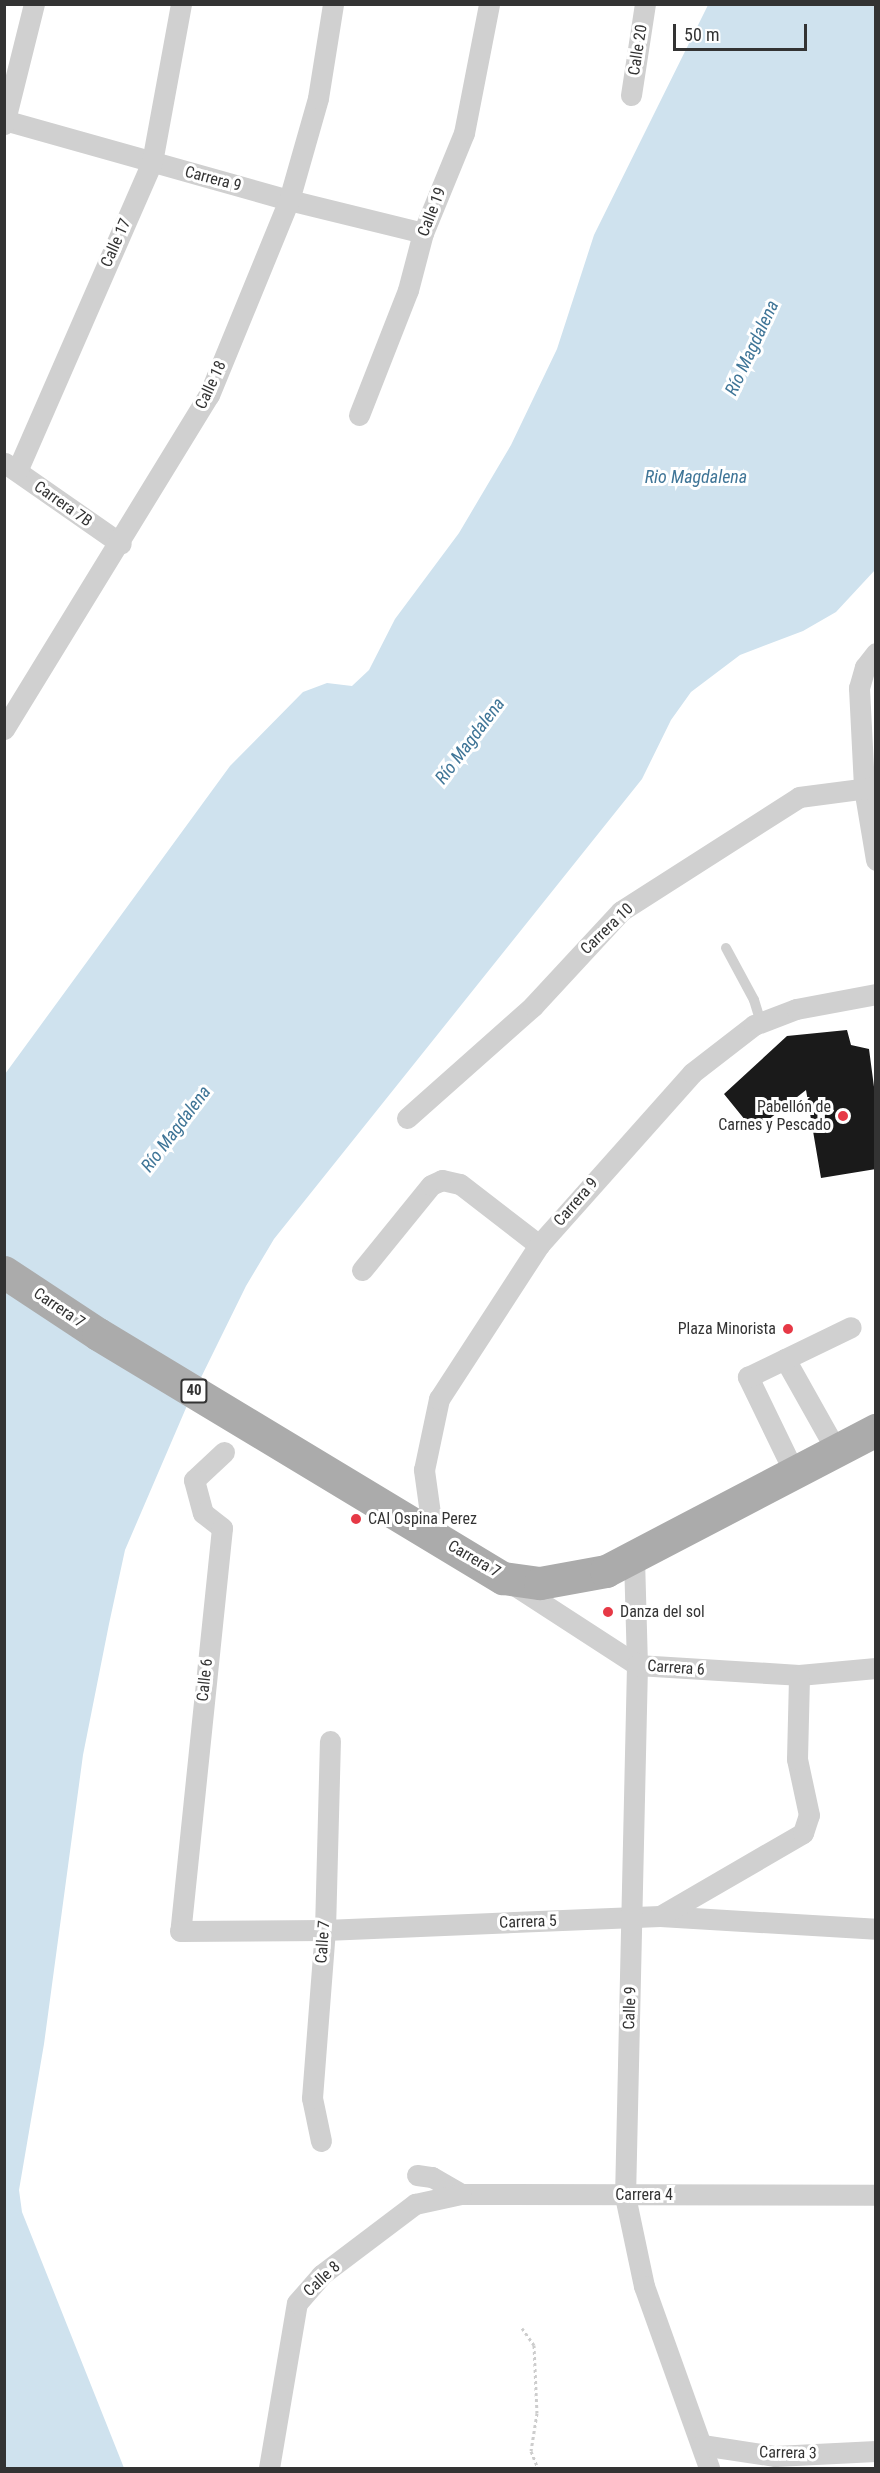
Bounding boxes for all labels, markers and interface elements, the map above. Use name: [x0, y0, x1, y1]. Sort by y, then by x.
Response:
scale bar: [676, 12, 810, 50]
street label: Calle 20: [625, 23, 651, 77]
text: 50 m: [684, 24, 719, 45]
street label: Carrera 9: [183, 162, 243, 196]
street label: Calle 19: [414, 185, 450, 239]
street label: Calle 17: [97, 216, 135, 270]
water label: Río Magdalena: [721, 297, 783, 399]
street label: Calle 18: [192, 358, 230, 412]
water label: Rio Magdalena: [645, 466, 747, 488]
street label: Carrera 7B: [30, 477, 96, 531]
water label: Río Magdalena: [431, 694, 509, 788]
street label: Carrera 10: [577, 899, 637, 959]
water label: Río Magdalena: [137, 1082, 215, 1176]
place label: Pabellón de Carnes y Pescado: [718, 1097, 831, 1135]
marker: Pabellón de Carnes y Pescado: [836, 1109, 850, 1123]
street label: Carrera 9: [550, 1174, 602, 1230]
street label: Carrera 7: [30, 1284, 88, 1332]
place label: Plaza Minorista: [678, 1319, 776, 1339]
marker: Plaza Minorista: [781, 1322, 795, 1336]
road number: 40: [179, 1379, 209, 1403]
place label: CAI Ospina Perez: [368, 1509, 477, 1529]
marker: CAI Ospina Perez: [349, 1512, 363, 1526]
street label: Carrera 7: [444, 1536, 504, 1582]
place label: Danza del sol: [620, 1602, 705, 1622]
marker: Danza del sol: [601, 1605, 615, 1619]
street label: Carrera 6: [647, 1656, 705, 1680]
street label: Calle 6: [193, 1658, 217, 1702]
street label: Carrera 5: [499, 1911, 557, 1933]
street label: Calle 7: [312, 1920, 334, 1964]
street label: Calle 9: [620, 1986, 640, 2030]
street label: Carrera 4: [615, 2185, 673, 2205]
street label: Calle 8: [300, 2257, 344, 2301]
street label: Carrera 3: [759, 2443, 817, 2463]

